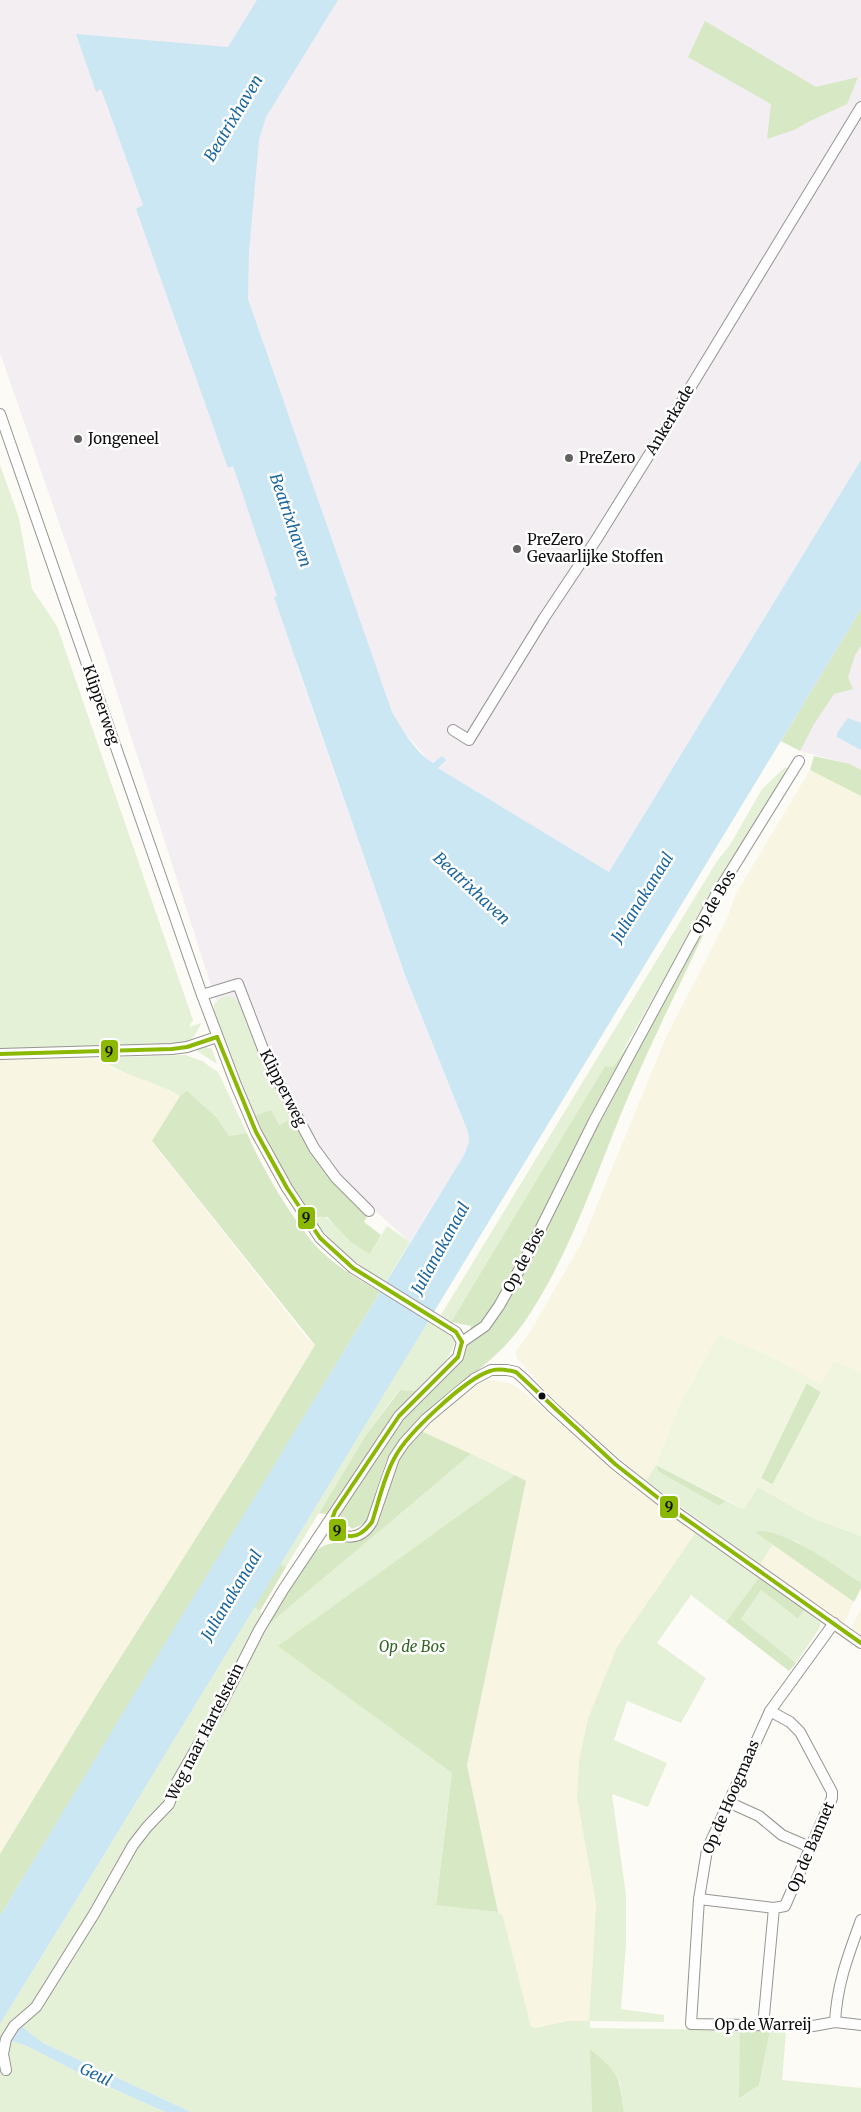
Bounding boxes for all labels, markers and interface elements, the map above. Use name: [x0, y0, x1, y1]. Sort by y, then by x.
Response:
water label: Beatrixhaven: [199, 71, 267, 165]
street label: Ankerkade: [641, 381, 698, 459]
place label: Jongeneel: [87, 429, 159, 448]
marker: Jongeneel: [72, 433, 84, 445]
place label: PreZero: [579, 448, 635, 467]
marker: PreZero: [563, 452, 575, 464]
water label: Beatrixhaven: [266, 471, 316, 569]
place label: PreZero Gevaarlijke Stoffen: [527, 530, 663, 566]
marker: PreZero Gevaarlijke Stoffen: [511, 543, 523, 555]
street label: Klipperweg: [79, 662, 124, 747]
water label: Beatrixhaven: [430, 847, 514, 929]
water label: Julianakanaal: [605, 848, 678, 947]
street label: Op de Bos: [688, 866, 740, 937]
line badge: 9: [100, 1039, 119, 1063]
text: 9: [105, 1042, 113, 1060]
street label: Klipperweg: [256, 1046, 311, 1129]
water label: Julianakanaal: [406, 1198, 474, 1299]
line badge: 9: [297, 1206, 316, 1230]
text: 9: [302, 1208, 310, 1226]
street label: Op de Bos: [499, 1224, 549, 1296]
unlabelled marker: [537, 1391, 547, 1401]
line badge: 9: [659, 1495, 679, 1519]
text: 9: [665, 1497, 673, 1515]
line badge: 9: [328, 1518, 347, 1542]
text: 9: [333, 1521, 341, 1539]
water label: Julianakanaal: [195, 1546, 266, 1646]
park label: Op de Bos: [379, 1637, 445, 1656]
street label: Weg naar Hartelstein: [161, 1660, 247, 1804]
street label: Op de Hoogmaas: [698, 1737, 763, 1857]
street label: Op de Bannet: [783, 1799, 838, 1895]
street label: Op de Warreij: [714, 2015, 812, 2034]
water label: Geul: [77, 2058, 115, 2090]

